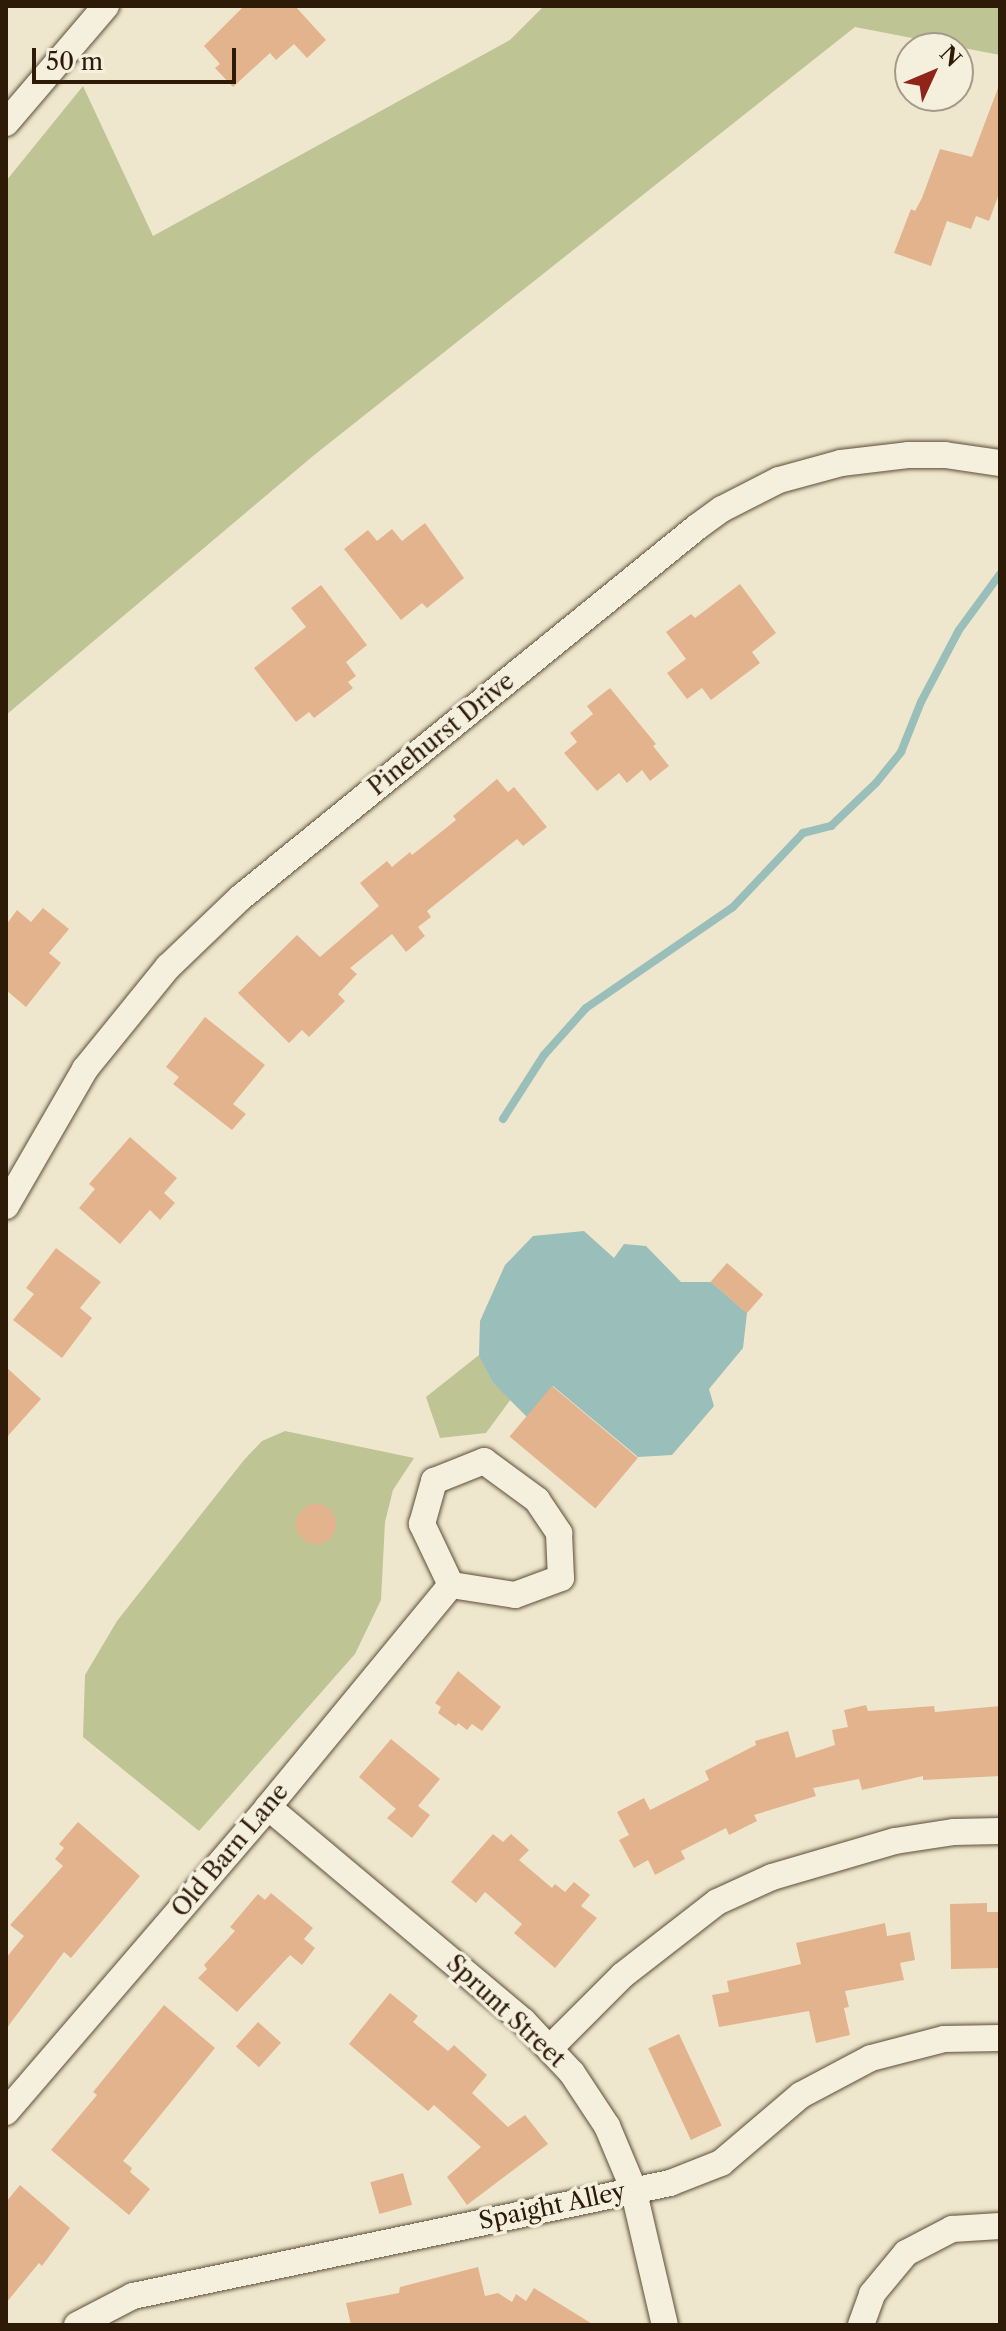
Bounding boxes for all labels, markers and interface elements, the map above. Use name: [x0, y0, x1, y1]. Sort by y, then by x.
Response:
scale bar: [36, 32, 240, 82]
north arrow: [894, 32, 974, 112]
text: N: [934, 40, 967, 73]
text: 50 m: [46, 47, 103, 76]
street label: Pinehurst Drive: [362, 666, 520, 802]
street label: Old Barn Lane: [166, 1777, 294, 1923]
street label: Sprunt Street: [441, 1949, 571, 2073]
street label: Spaight Alley: [476, 2176, 628, 2236]

